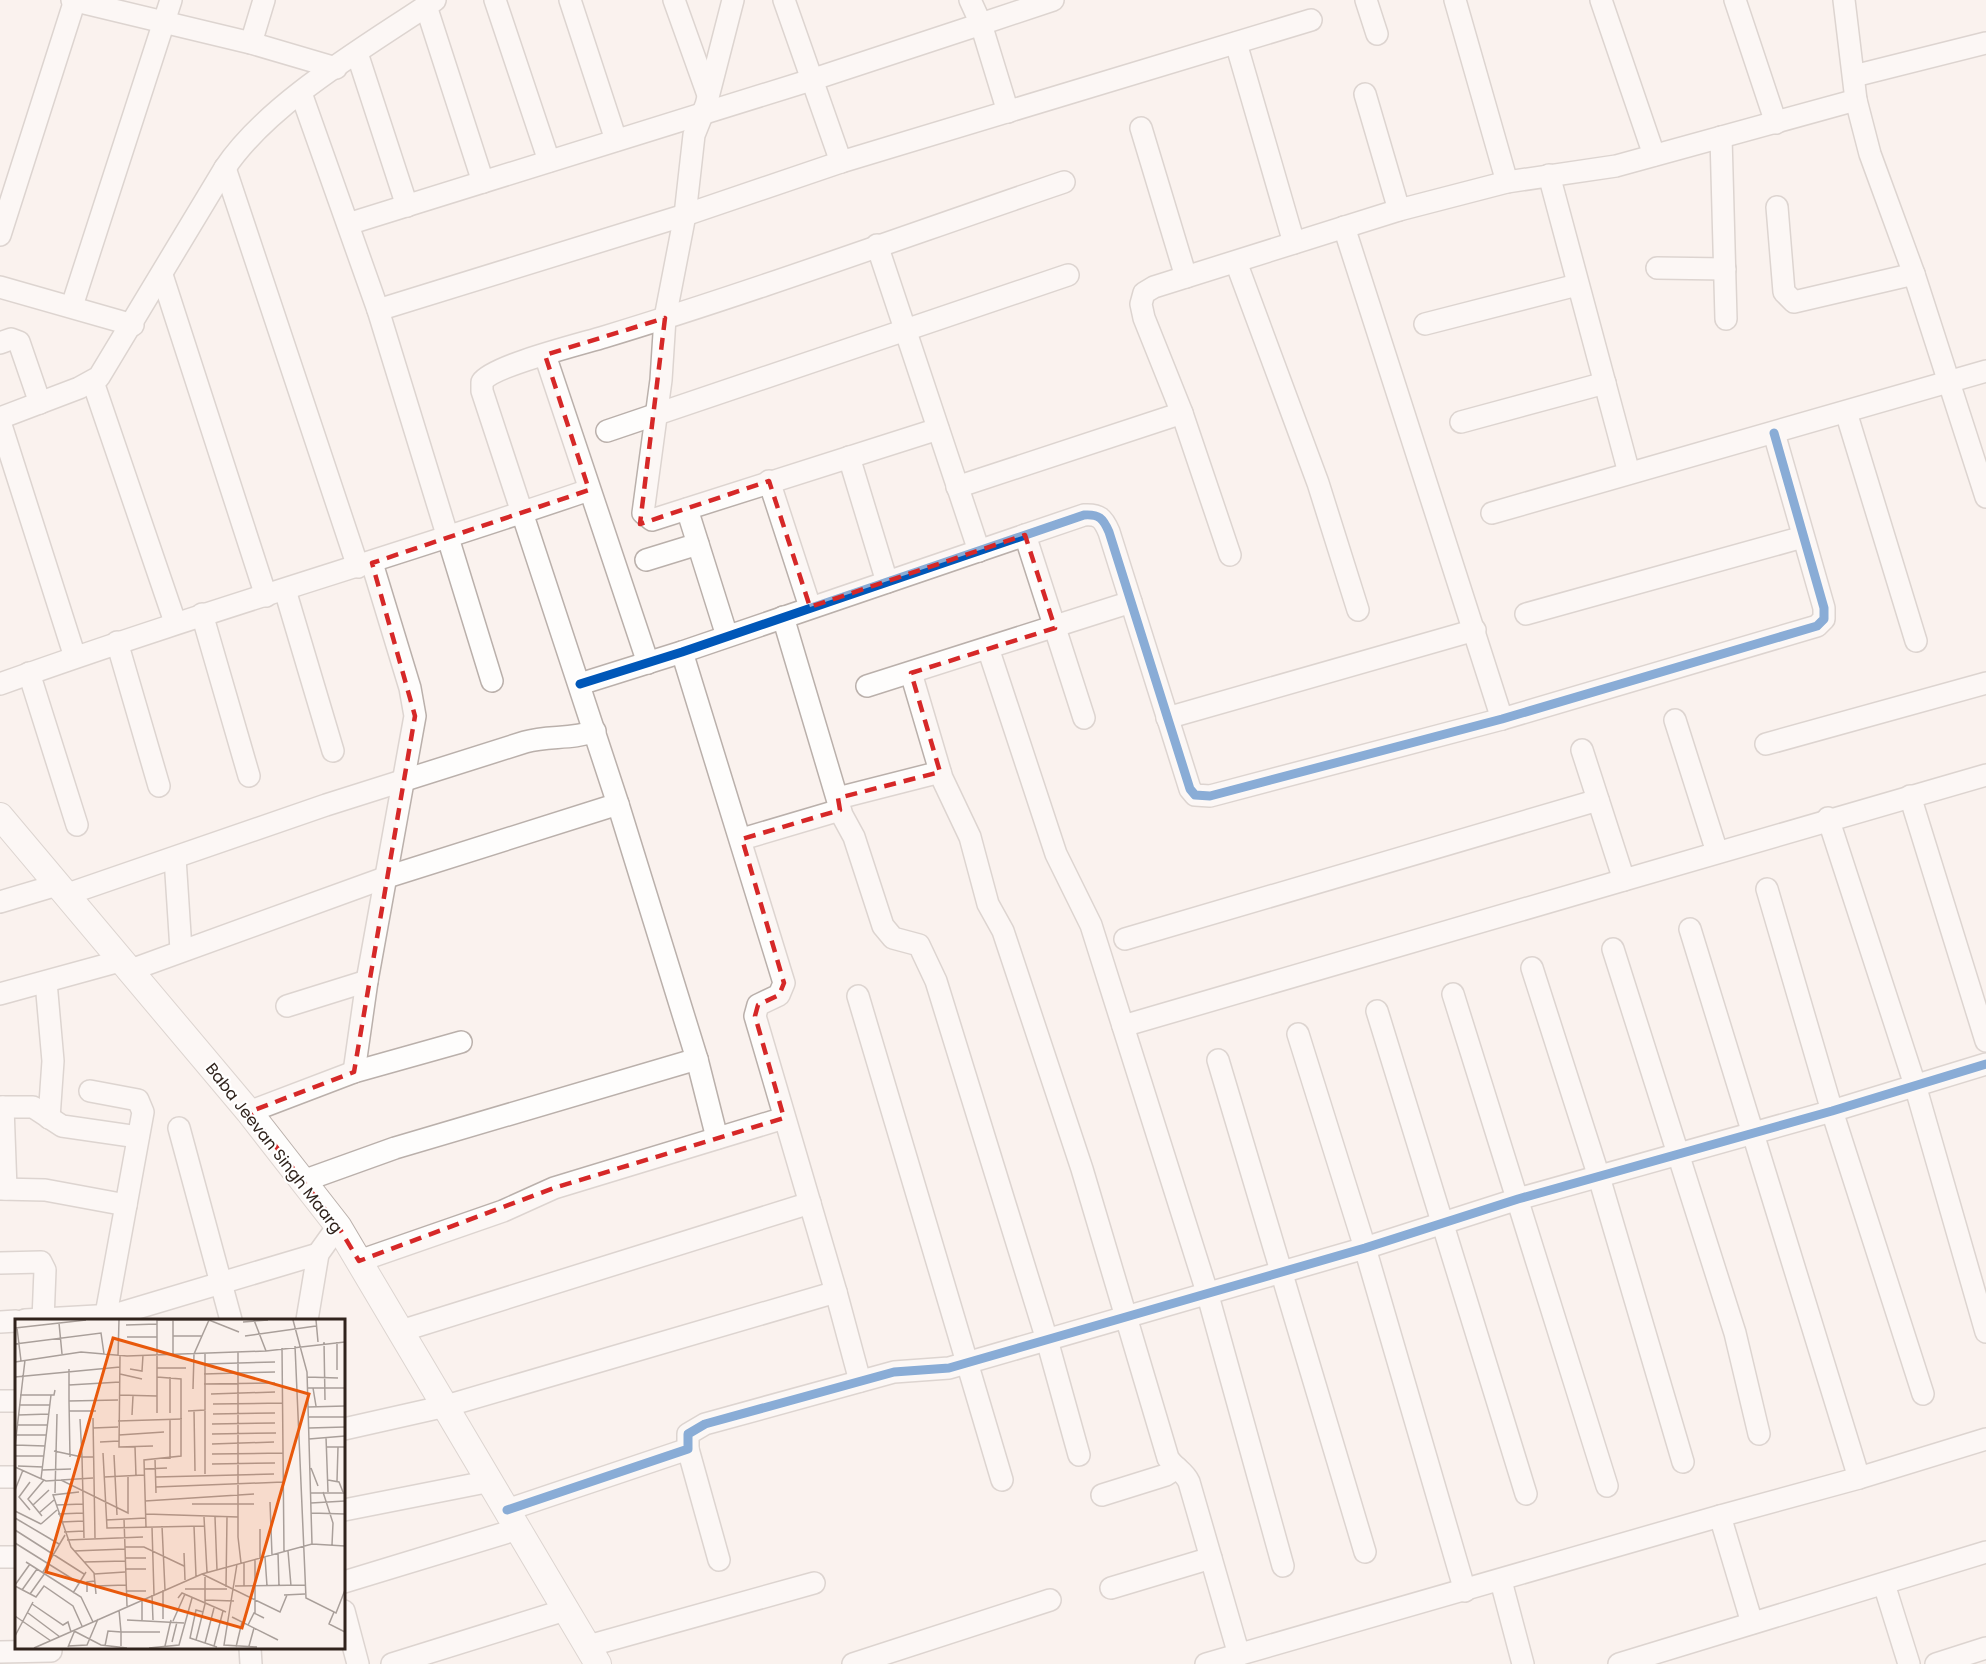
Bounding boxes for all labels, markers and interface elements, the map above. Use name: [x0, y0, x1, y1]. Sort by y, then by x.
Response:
street label: Baba Jeevan Singh Maarg: [200, 1058, 348, 1238]
inset map: [15, 1319, 345, 1649]

